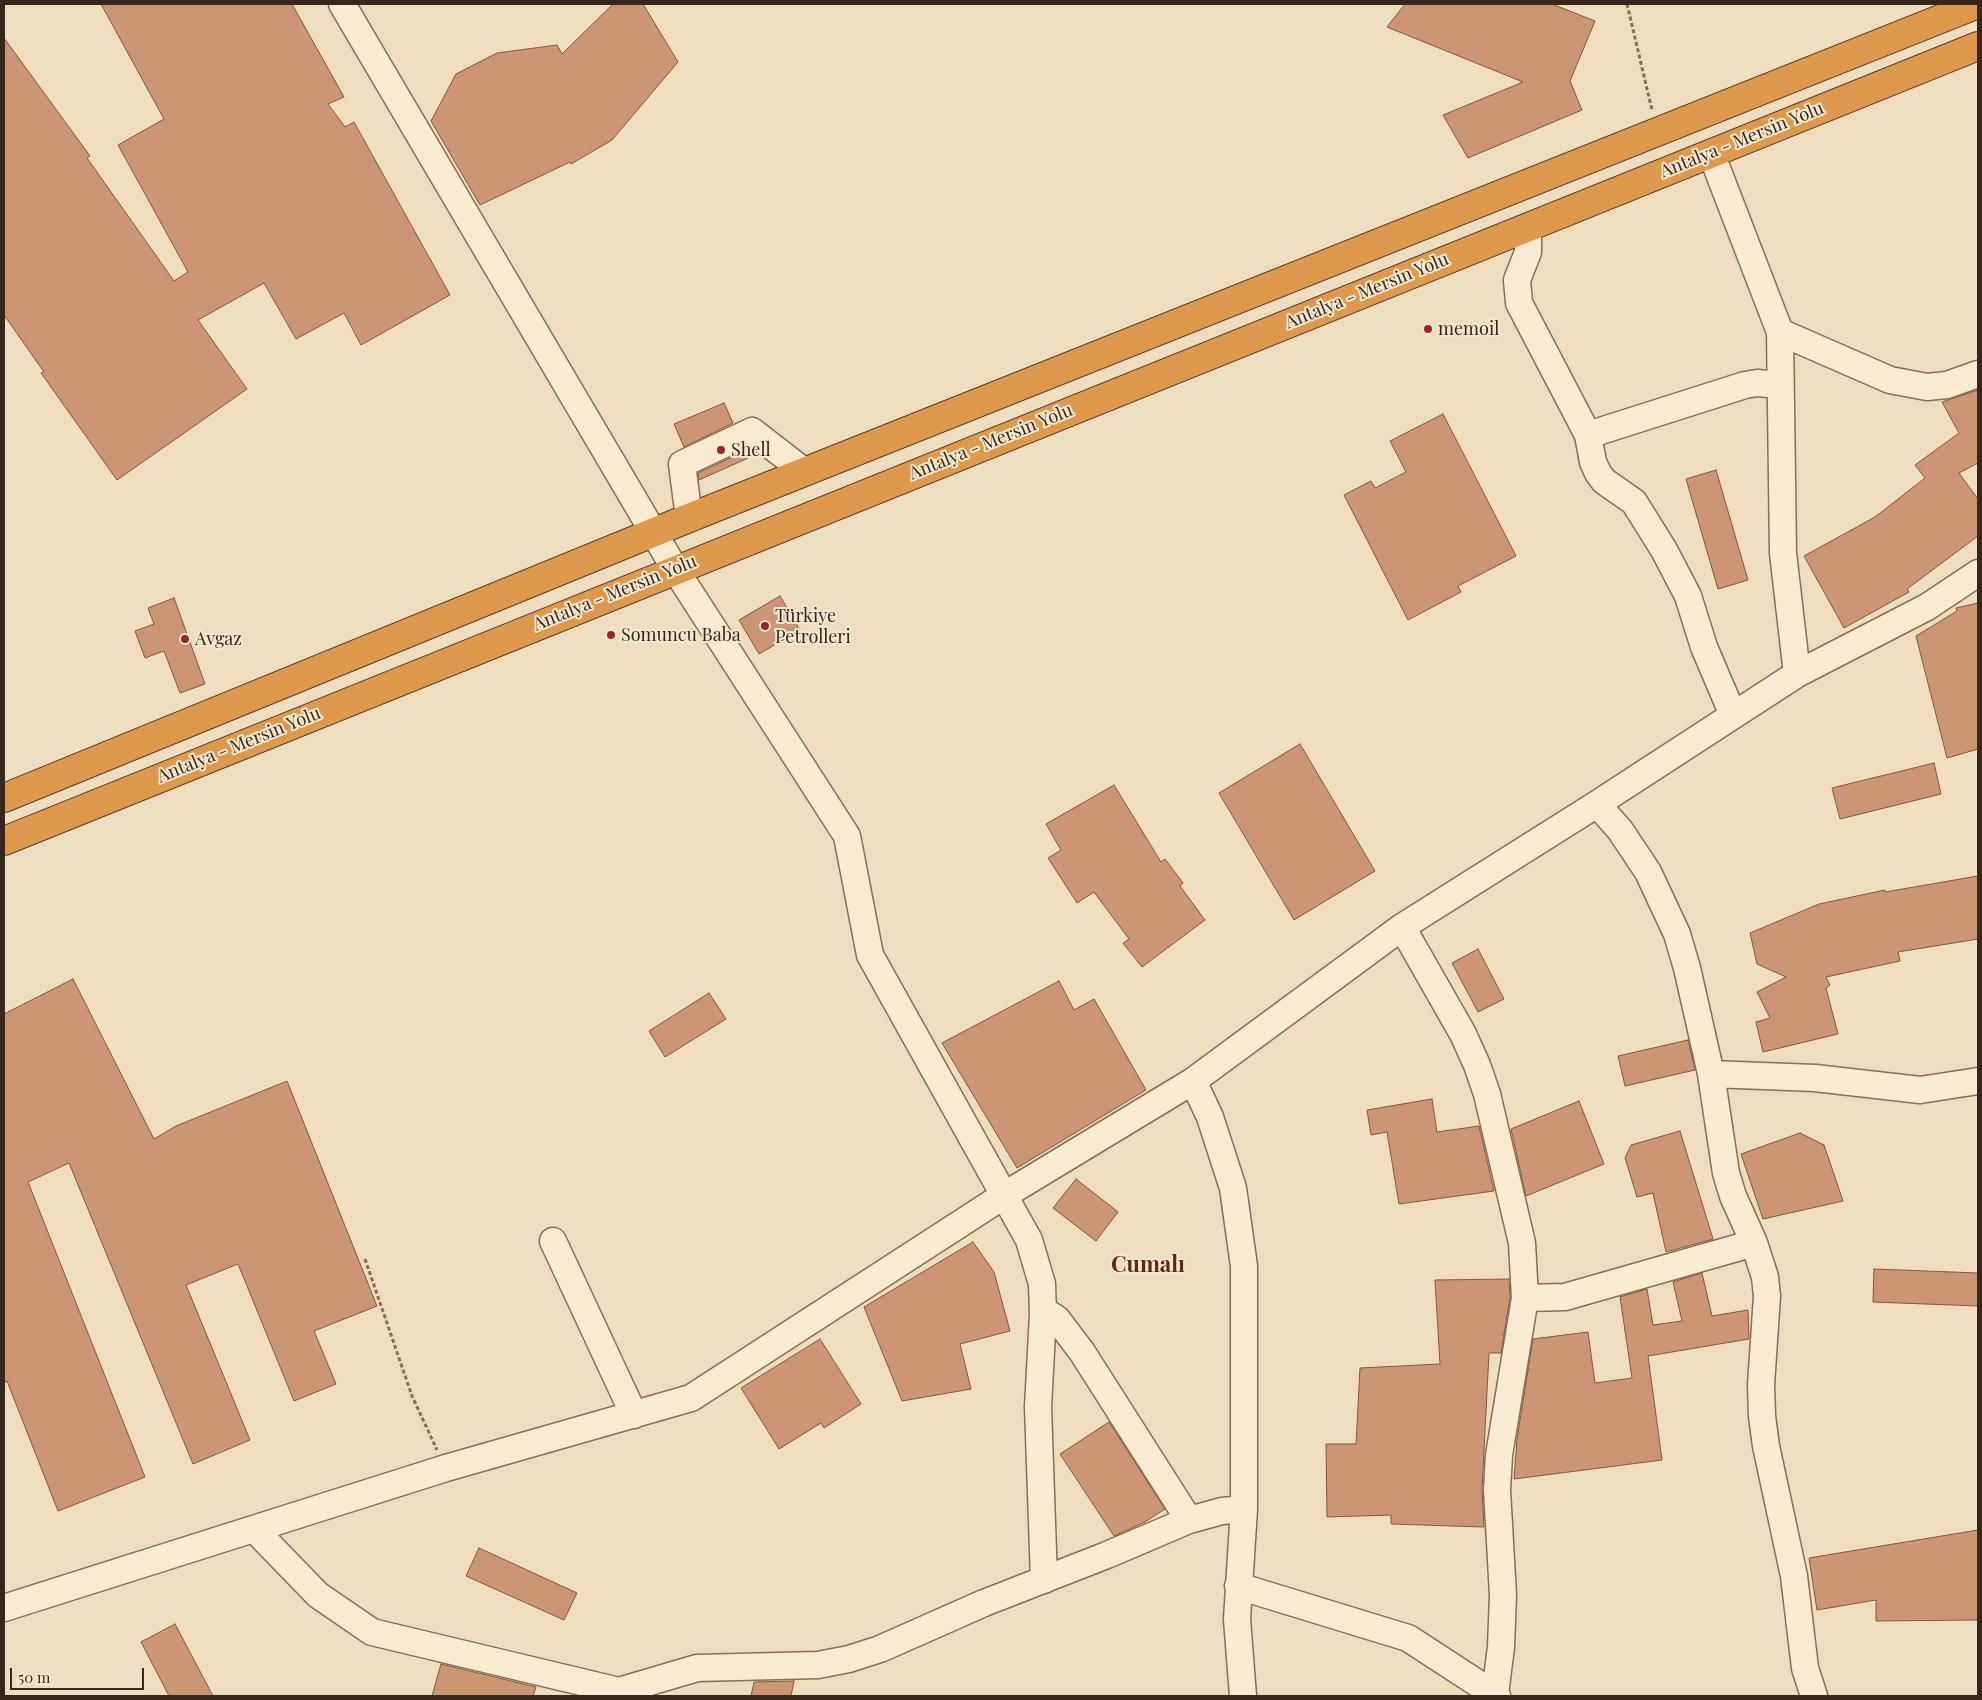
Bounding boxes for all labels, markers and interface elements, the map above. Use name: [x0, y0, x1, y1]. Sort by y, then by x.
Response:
street label: Antalya - Mersin Yolu: [1657, 97, 1827, 183]
street label: Antalya - Mersin Yolu: [1282, 248, 1452, 334]
place label: memoil: [1438, 318, 1499, 340]
marker: memoil: [1422, 323, 1434, 335]
street label: Antalya - Mersin Yolu: [906, 399, 1076, 485]
place label: Shell: [731, 439, 771, 461]
marker: Shell: [715, 444, 727, 456]
street label: Antalya - Mersin Yolu: [530, 550, 700, 636]
place label: Türkiye Petrolleri: [775, 605, 851, 648]
marker: Türkiye Petrolleri: [759, 620, 771, 632]
place label: Somuncu Baba: [621, 624, 741, 646]
place label: Avgaz: [195, 628, 242, 650]
marker: Somuncu Baba: [605, 629, 617, 641]
marker: Avgaz: [179, 633, 191, 645]
street label: Antalya - Mersin Yolu: [154, 702, 324, 788]
district label: Cumalı: [1111, 1252, 1185, 1278]
scale bar: [12, 1658, 146, 1690]
text: 50 m: [18, 1667, 50, 1687]

